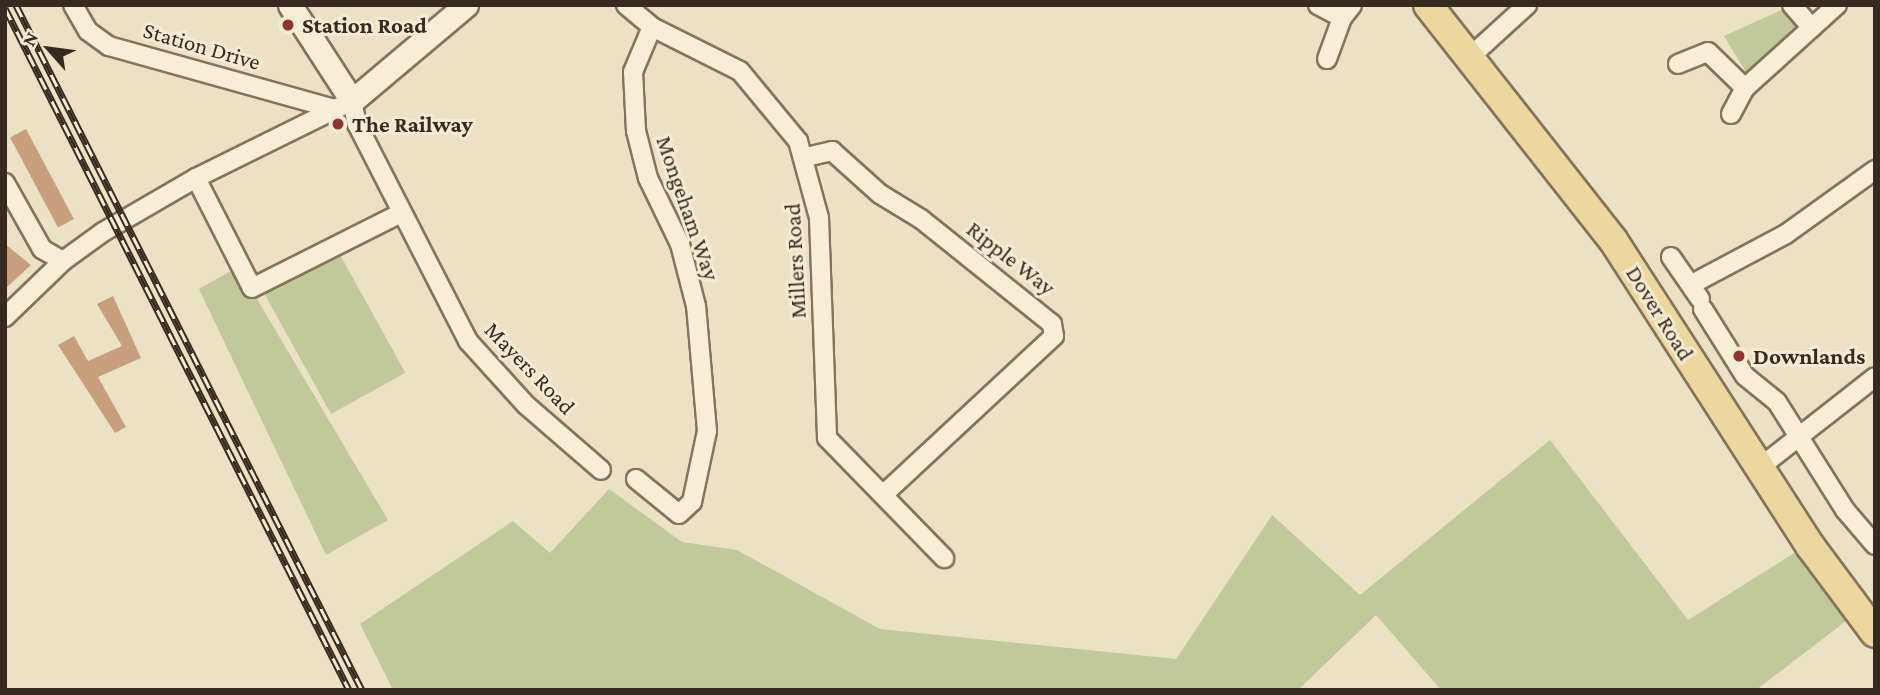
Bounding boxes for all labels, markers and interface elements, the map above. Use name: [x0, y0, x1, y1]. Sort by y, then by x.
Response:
place label: Station Road: [302, 11, 427, 39]
north arrow: [14, 14, 84, 84]
street label: Station Drive: [140, 16, 264, 76]
marker: Station Road: [280, 17, 296, 33]
text: N: [18, 28, 42, 50]
place label: The Railway: [352, 110, 473, 138]
marker: The Railway: [330, 116, 346, 132]
street label: Mongeham Way: [650, 132, 726, 284]
street label: Millers Road: [778, 203, 812, 319]
street label: Ripple Way: [961, 215, 1061, 301]
street label: Dover Road: [1620, 261, 1700, 365]
street label: Mayers Road: [479, 316, 581, 420]
place label: Downlands: [1753, 342, 1865, 370]
marker: Downlands: [1731, 348, 1747, 364]

